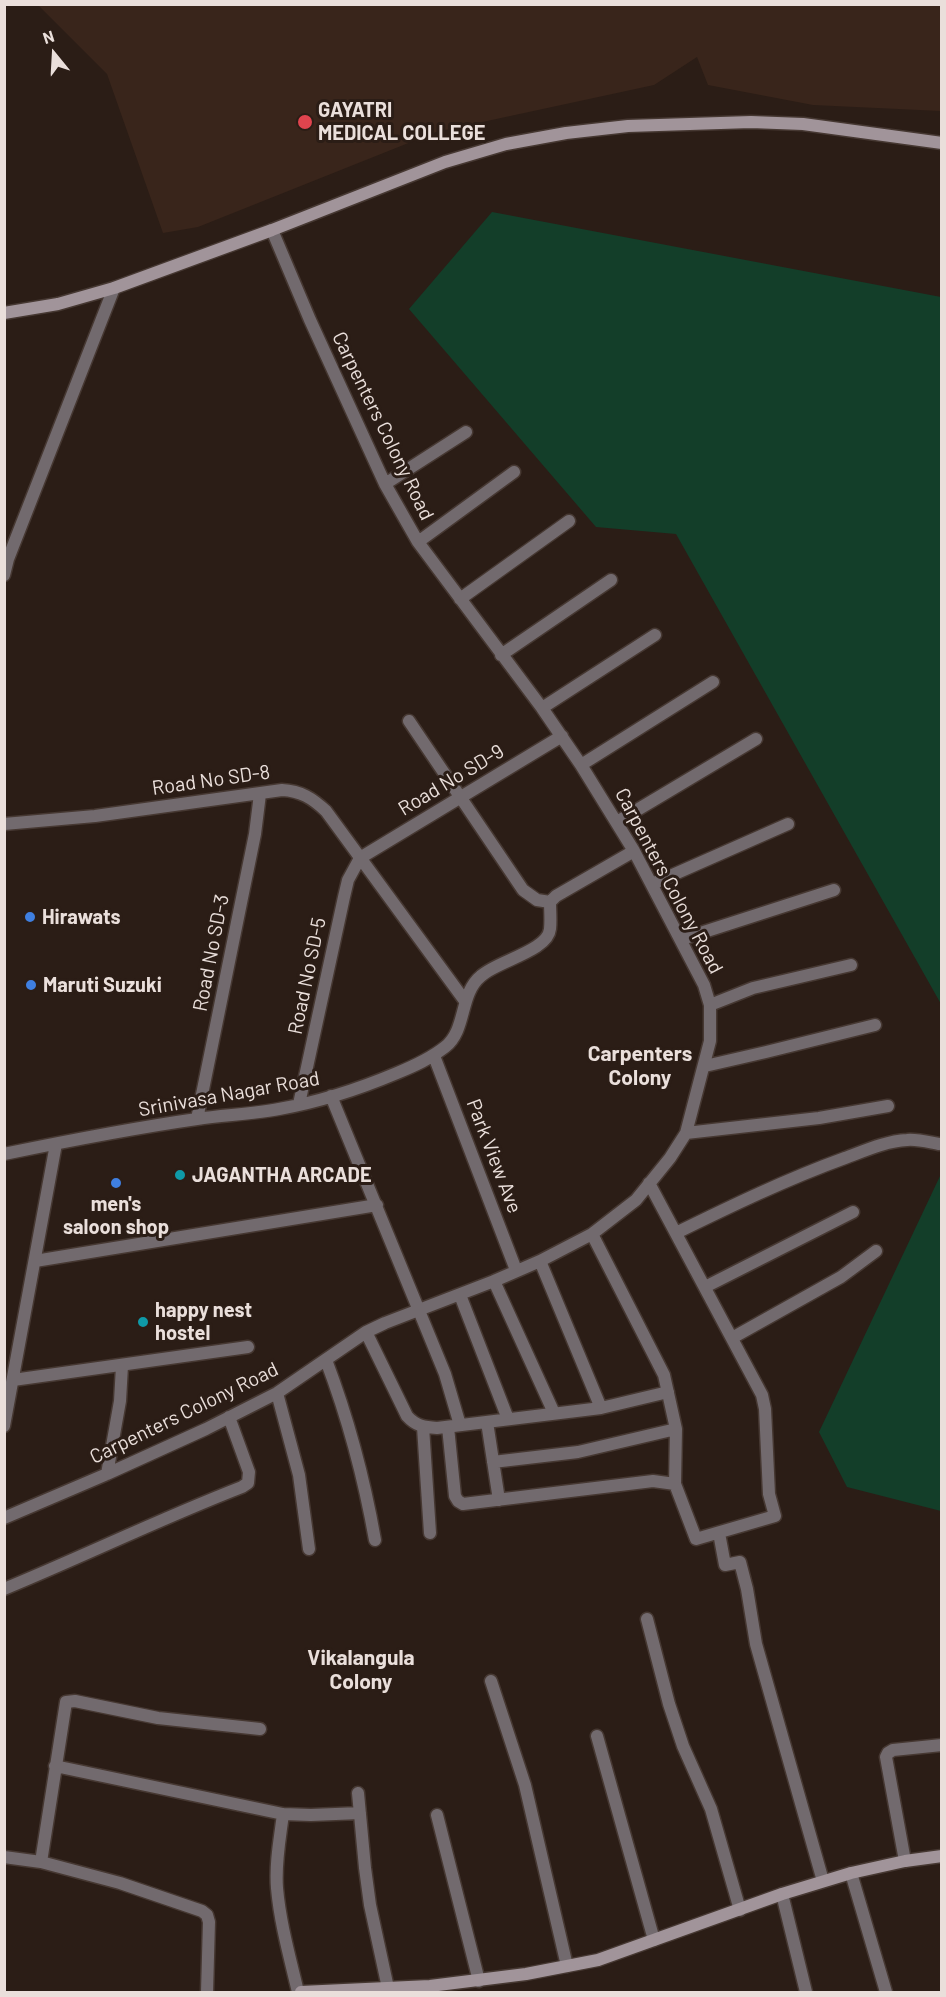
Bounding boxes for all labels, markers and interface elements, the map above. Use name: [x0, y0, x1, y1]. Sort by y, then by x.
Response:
north arrow: [24, 24, 84, 84]
text: N: [40, 26, 56, 47]
place label: GAYATRI MEDICAL COLLEGE: [318, 98, 485, 145]
marker: GAYATRI MEDICAL COLLEGE: [296, 113, 314, 131]
street label: Carpenters Colony Road: [327, 328, 439, 524]
street label: Road No SD-9: [394, 739, 508, 821]
street label: Road No SD-8: [150, 760, 272, 800]
street label: Carpenters Colony Road: [610, 784, 728, 978]
street label: Road No SD-3: [188, 892, 234, 1014]
place label: Hirawats: [42, 905, 121, 929]
marker: Hirawats: [23, 910, 37, 924]
street label: Road No SD-5: [283, 915, 331, 1037]
place label: Maruti Suzuki: [43, 973, 162, 997]
marker: Maruti Suzuki: [24, 978, 38, 992]
district label: Carpenters Colony: [588, 1041, 692, 1091]
street label: Srinivasa Nagar Road: [137, 1066, 321, 1122]
street label: Park View Ave: [461, 1095, 527, 1217]
place label: JAGANTHA ARCADE: [192, 1163, 372, 1187]
marker: JAGANTHA ARCADE: [173, 1168, 187, 1182]
marker: men's saloon shop: [109, 1176, 123, 1190]
place label: men's saloon shop: [63, 1192, 169, 1239]
place label: happy nest hostel: [155, 1298, 252, 1345]
marker: happy nest hostel: [136, 1315, 150, 1329]
street label: Carpenters Colony Road: [86, 1357, 282, 1469]
district label: Vikalangula Colony: [307, 1645, 415, 1695]

